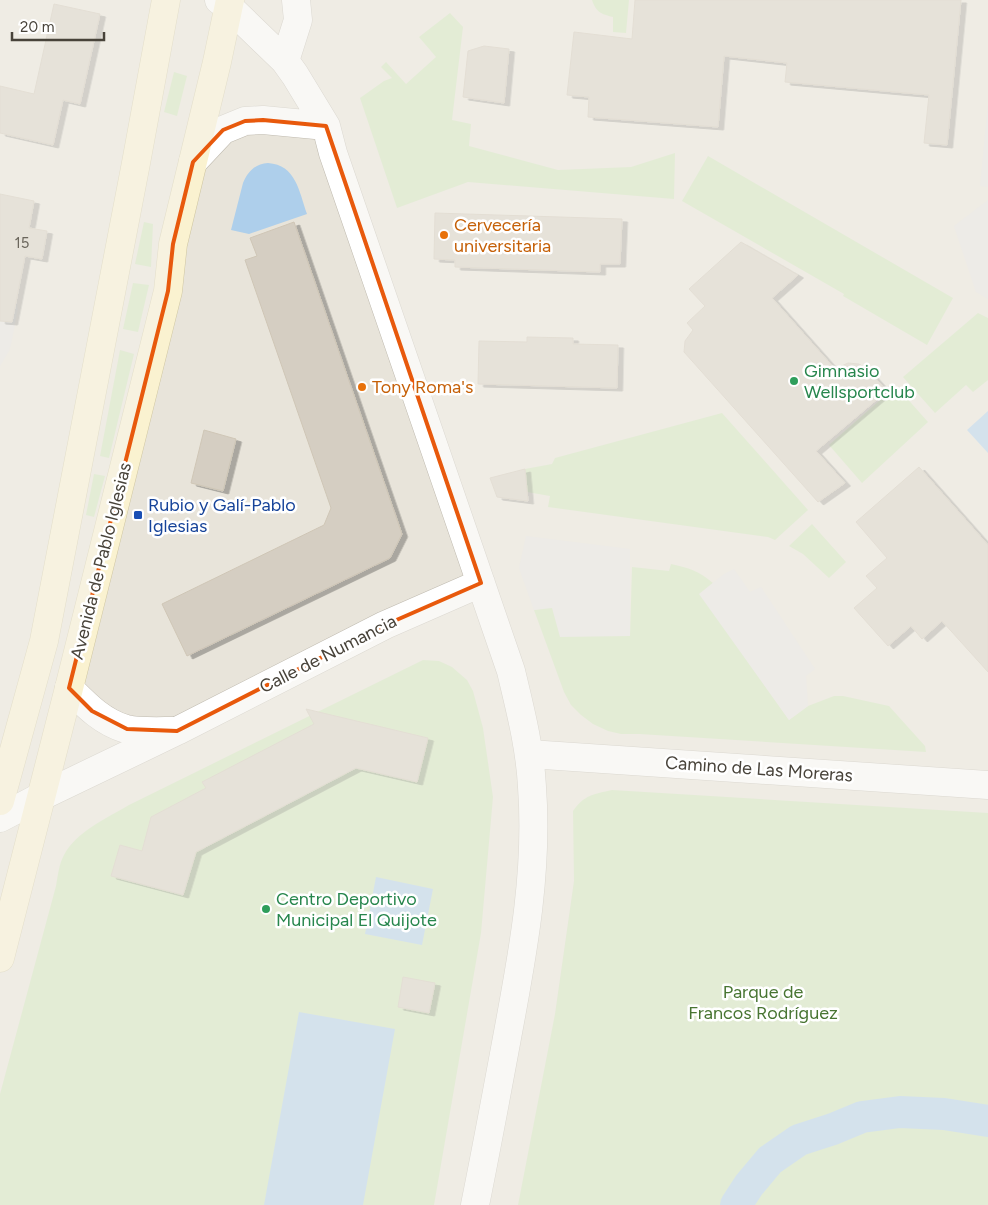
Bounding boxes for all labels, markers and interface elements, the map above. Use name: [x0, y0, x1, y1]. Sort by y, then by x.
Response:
scale bar: [12, 10, 105, 42]
text: 20 m: [20, 18, 54, 36]
place label: Cervecería universitaria: [454, 214, 551, 257]
marker: Cervecería universitaria: [438, 229, 450, 241]
house number: 15: [15, 234, 29, 252]
place label: Gimnasio Wellsportclub: [804, 360, 915, 403]
marker: Gimnasio Wellsportclub: [788, 375, 800, 387]
place label: Tony Roma's: [372, 376, 473, 398]
marker: Tony Roma's: [356, 381, 368, 393]
street label: Avenida de Pablo Iglesias: [66, 460, 136, 662]
place label: Rubio y Galí-Pablo Iglesias: [148, 494, 296, 537]
marker: Rubio y Galí-Pablo Iglesias: [132, 509, 144, 521]
street label: Calle de Numancia: [256, 610, 400, 698]
street label: Camino de Las Moreras: [664, 751, 854, 787]
place label: Centro Deportivo Municipal El Quijote: [276, 888, 437, 931]
marker: Centro Deportivo Municipal El Quijote: [260, 903, 272, 915]
park label: Parque de Francos Rodríguez: [688, 981, 838, 1024]

